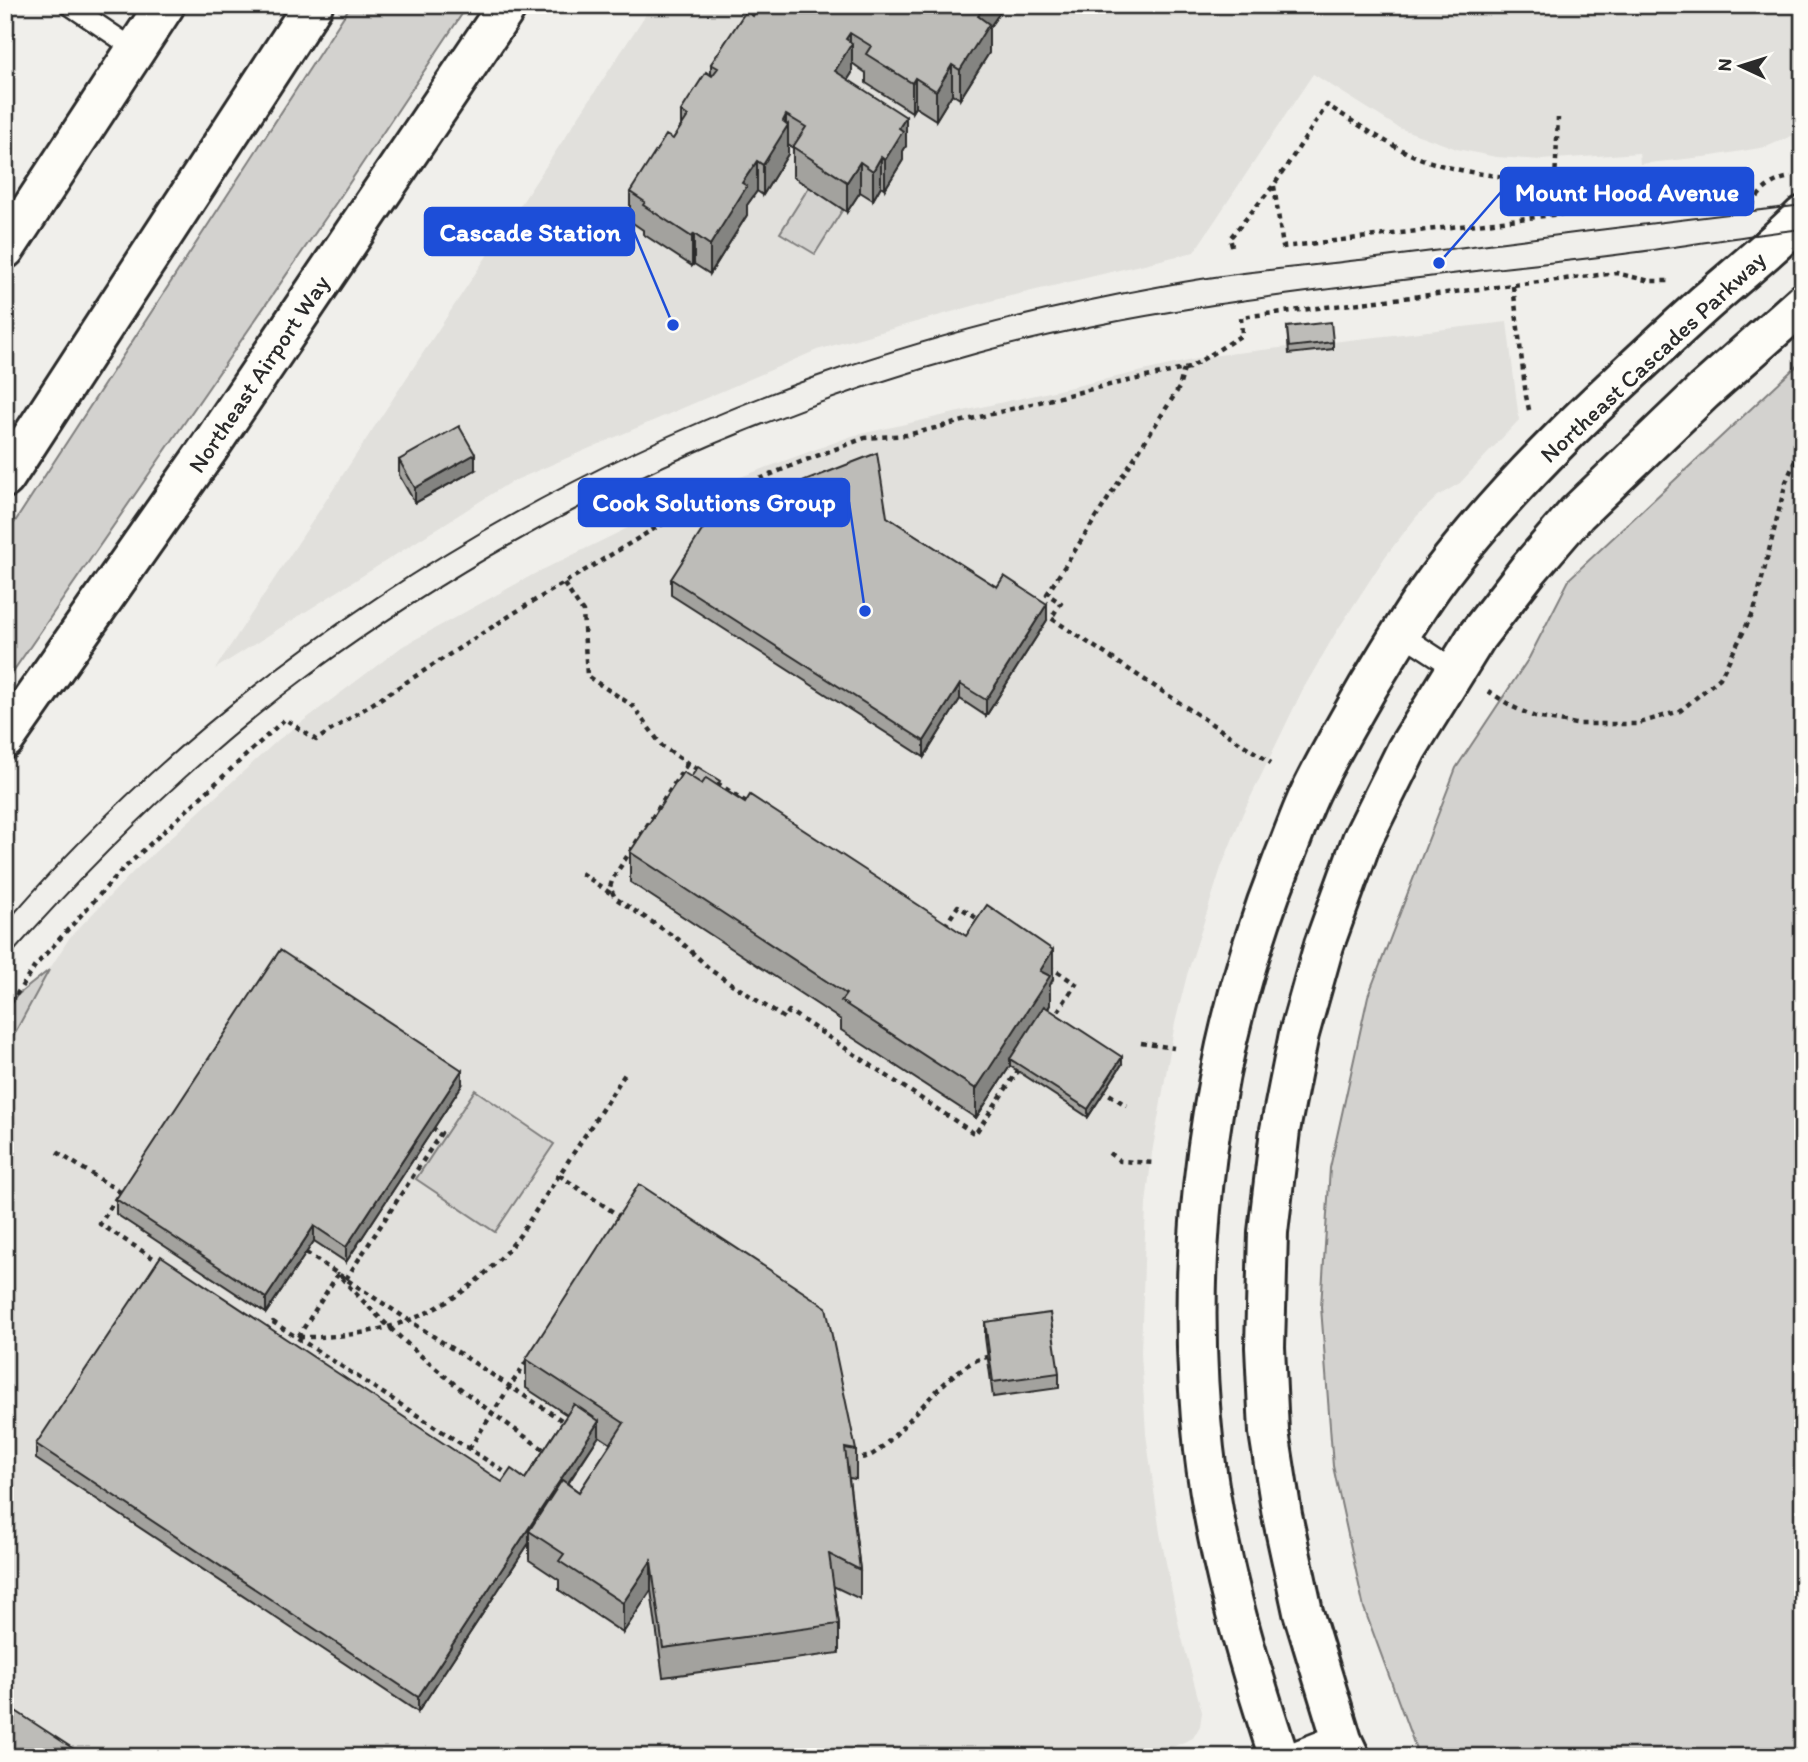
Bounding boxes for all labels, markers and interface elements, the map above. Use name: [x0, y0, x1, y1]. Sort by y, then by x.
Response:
north arrow: [1706, 32, 1776, 102]
text: N: [1713, 58, 1736, 72]
callout: Mount Hood Avenue: [1501, 168, 1753, 215]
text: Mount Hood Avenue: [1515, 176, 1739, 208]
callout: Cascade Station: [425, 208, 634, 255]
text: Cascade Station: [439, 216, 621, 248]
street label: Northeast Cascades Parkway: [1534, 245, 1771, 469]
street label: Northeast Airport Way: [182, 269, 336, 478]
callout: Cook Solutions Group: [579, 479, 849, 526]
text: Cook Solutions Group: [592, 486, 836, 518]

